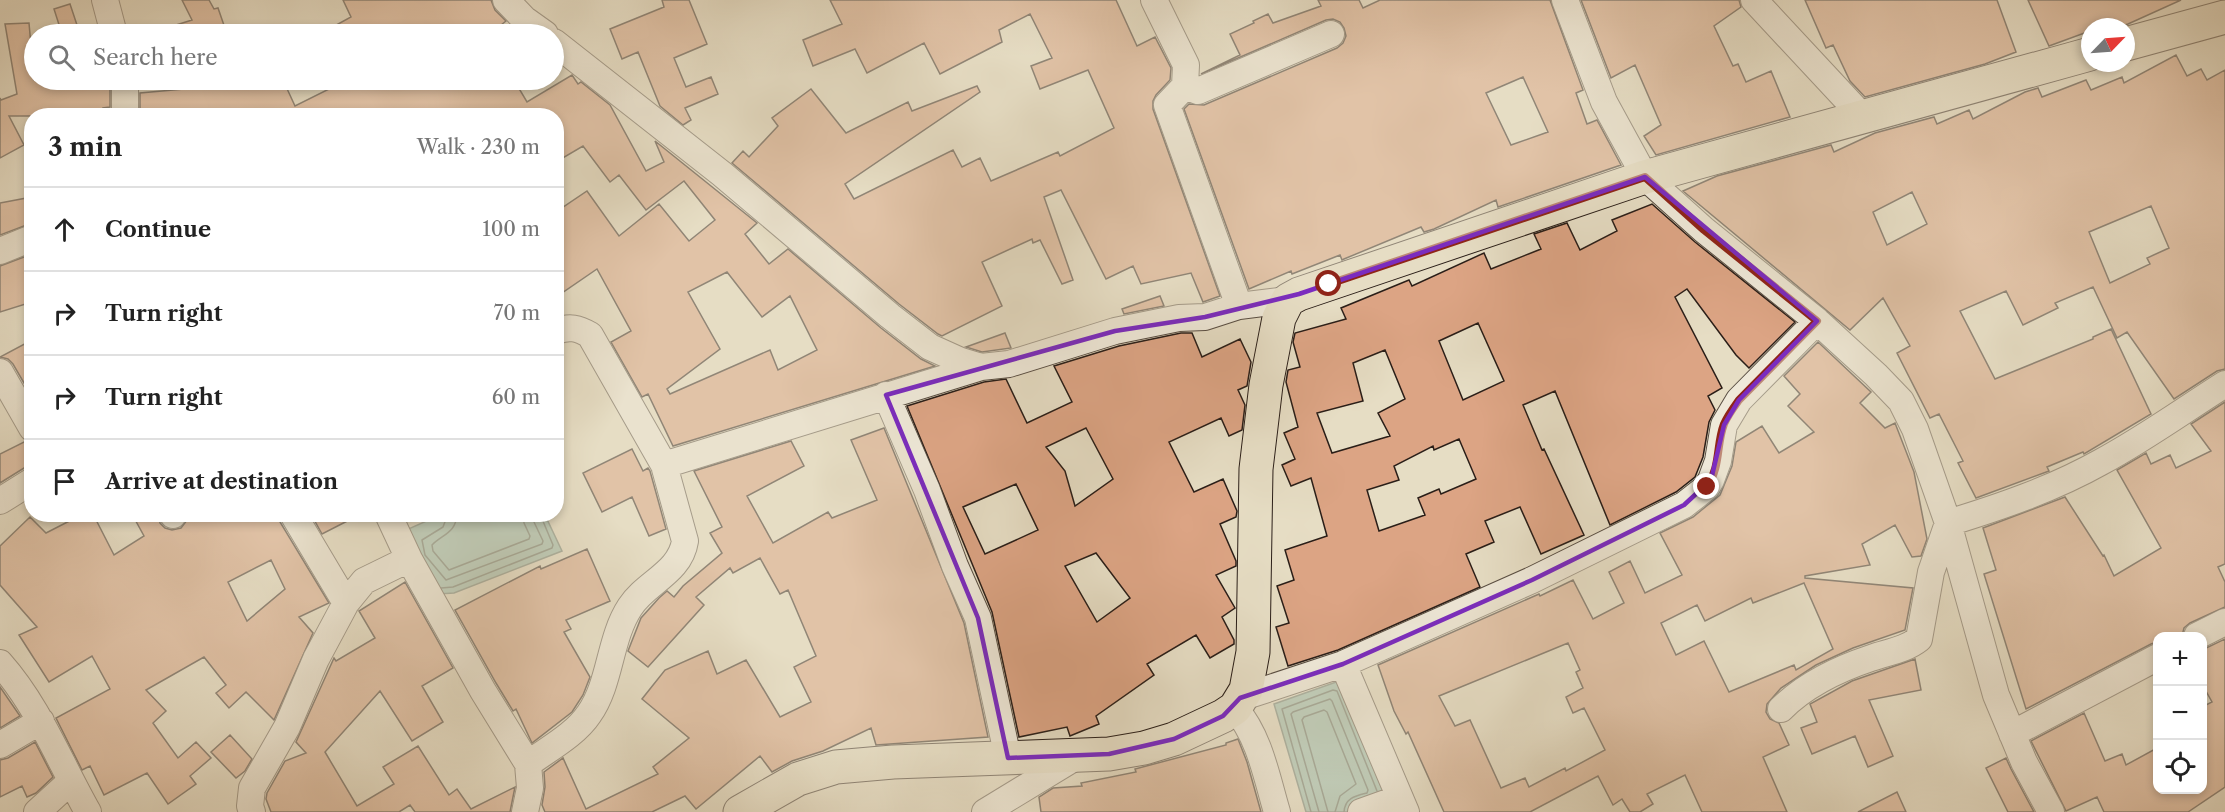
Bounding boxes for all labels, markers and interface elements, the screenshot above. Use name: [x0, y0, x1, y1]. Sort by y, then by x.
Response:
north arrow: [2081, 18, 2135, 72]
search box: [24, 24, 564, 90]
icon: search: [45, 41, 78, 74]
text: Search here: [93, 44, 218, 71]
text: 3 min: [48, 131, 122, 163]
text: Walk · 230 m: [417, 135, 540, 159]
icon: ahead: [48, 213, 81, 246]
text: Continue: [105, 216, 211, 243]
text: 100 m: [482, 217, 540, 241]
route start: [1315, 270, 1341, 296]
icon: right: [48, 297, 81, 330]
text: Turn right: [105, 300, 223, 327]
text: 70 m: [494, 301, 540, 325]
icon: right: [48, 381, 81, 414]
text: Turn right: [105, 384, 223, 411]
text: 60 m: [492, 385, 540, 409]
icon: arrive: [48, 465, 81, 498]
text: Arrive at destination: [105, 468, 338, 495]
route end: [1693, 473, 1719, 499]
map controls: [2153, 632, 2207, 794]
button: +: [2153, 632, 2207, 686]
button: −: [2153, 686, 2207, 740]
button: locate: [2153, 740, 2207, 794]

